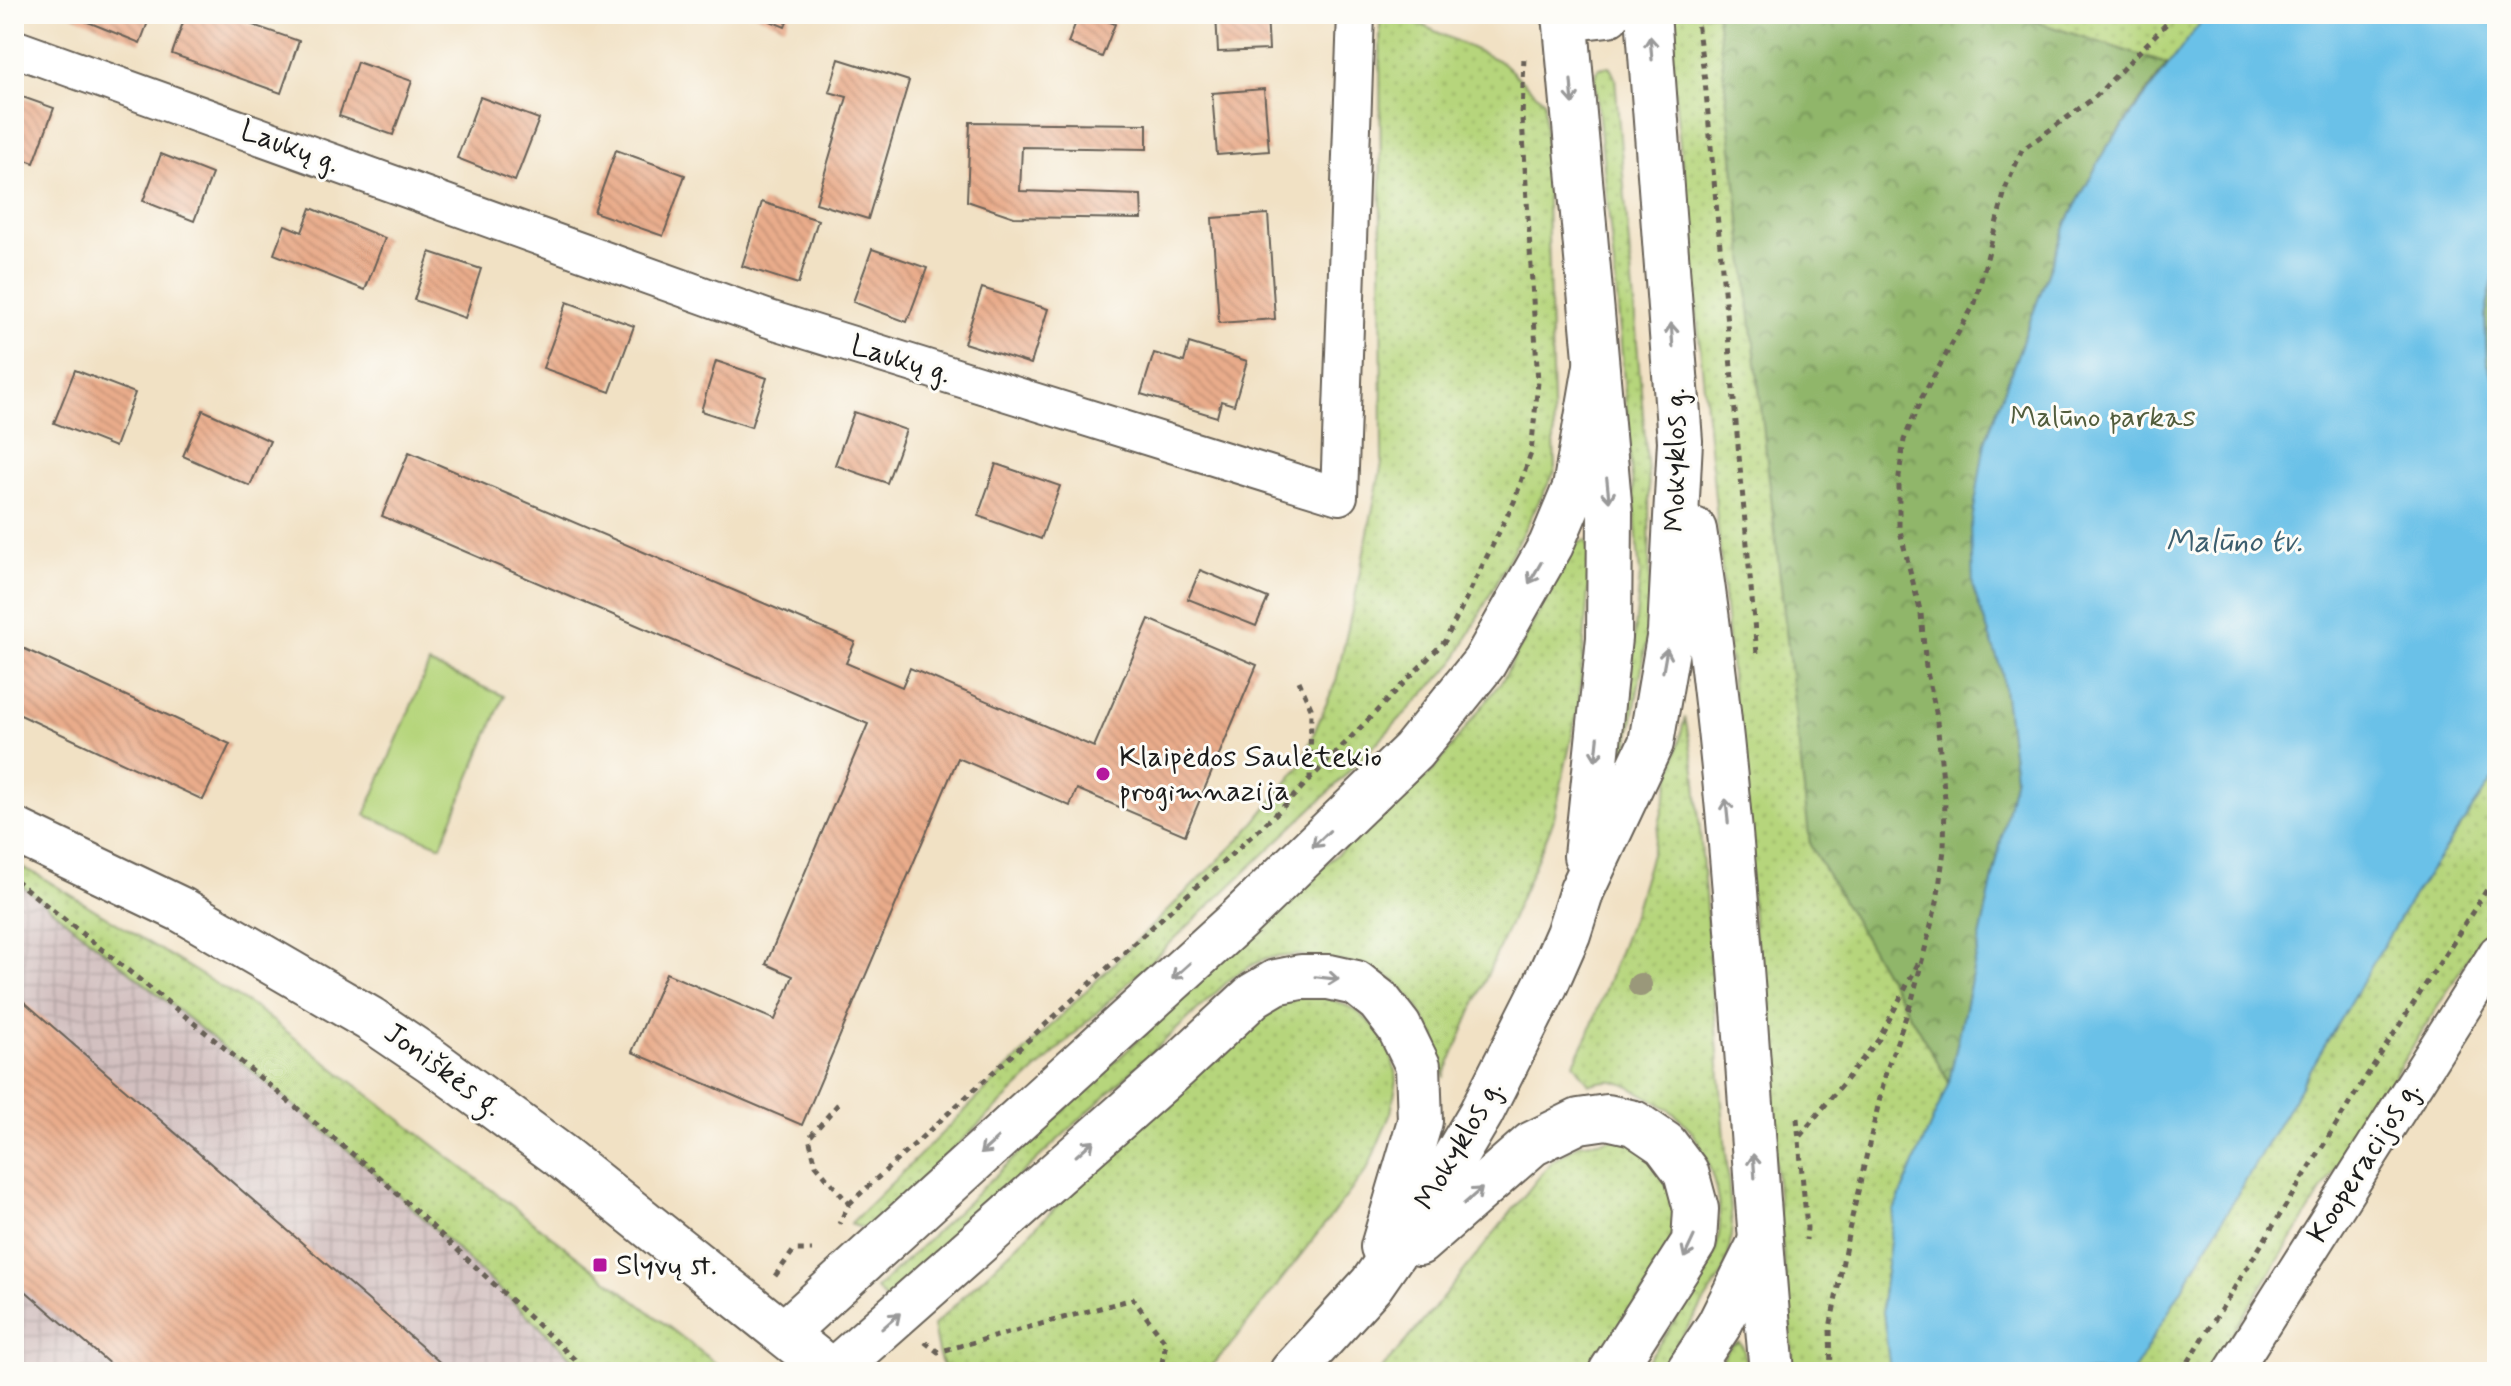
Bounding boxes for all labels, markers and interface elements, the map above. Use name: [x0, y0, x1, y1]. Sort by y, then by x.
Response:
one-way arrow: [1643, 35, 1658, 62]
one-way arrow: [1564, 78, 1579, 105]
street label: Laukų g.: [235, 111, 345, 183]
one-way arrow: [1664, 322, 1679, 349]
street label: Laukų g.: [846, 326, 956, 394]
street label: Mokyklos g.: [1656, 388, 1695, 532]
park label: Malūno parkas: [2010, 398, 2196, 437]
one-way arrow: [1600, 476, 1615, 503]
water label: Malūno tv.: [2165, 521, 2303, 563]
one-way arrow: [1527, 561, 1543, 584]
one-way arrow: [1658, 648, 1673, 673]
one-way arrow: [1589, 735, 1604, 762]
place label: Klaipėdos Saulėtekio progimnazija: [1119, 738, 1382, 811]
marker: Klaipėdos Saulėtekio progimnazija: [1094, 765, 1112, 783]
one-way arrow: [1719, 798, 1734, 825]
one-way arrow: [1311, 830, 1331, 849]
one-way arrow: [1171, 962, 1191, 981]
one-way arrow: [1314, 971, 1340, 986]
street label: Joniškės g.: [374, 1014, 510, 1129]
street label: Mokyklos g.: [1406, 1073, 1512, 1217]
street label: Kooperacijos g.: [2299, 1073, 2429, 1251]
one-way arrow: [979, 1137, 999, 1155]
one-way arrow: [1075, 1139, 1095, 1157]
one-way arrow: [1746, 1153, 1761, 1180]
one-way arrow: [1462, 1187, 1482, 1205]
one-way arrow: [1681, 1235, 1696, 1258]
place label: Slyvų st.: [616, 1246, 717, 1285]
marker: Slyvų st.: [591, 1256, 609, 1274]
one-way arrow: [880, 1312, 900, 1330]

